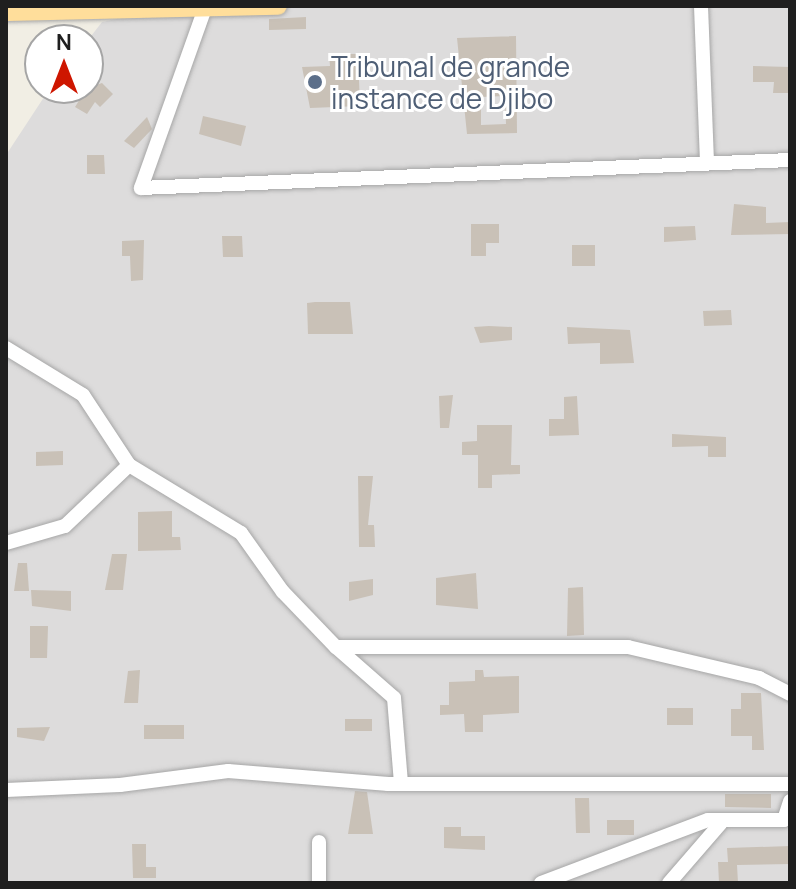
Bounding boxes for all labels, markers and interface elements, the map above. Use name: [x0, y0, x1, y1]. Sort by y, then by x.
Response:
north arrow: [24, 24, 104, 104]
text: N: [56, 27, 72, 57]
place label: Tribunal de grande instance de Djibo: [331, 49, 570, 115]
marker: Tribunal de grande instance de Djibo: [306, 73, 324, 91]

